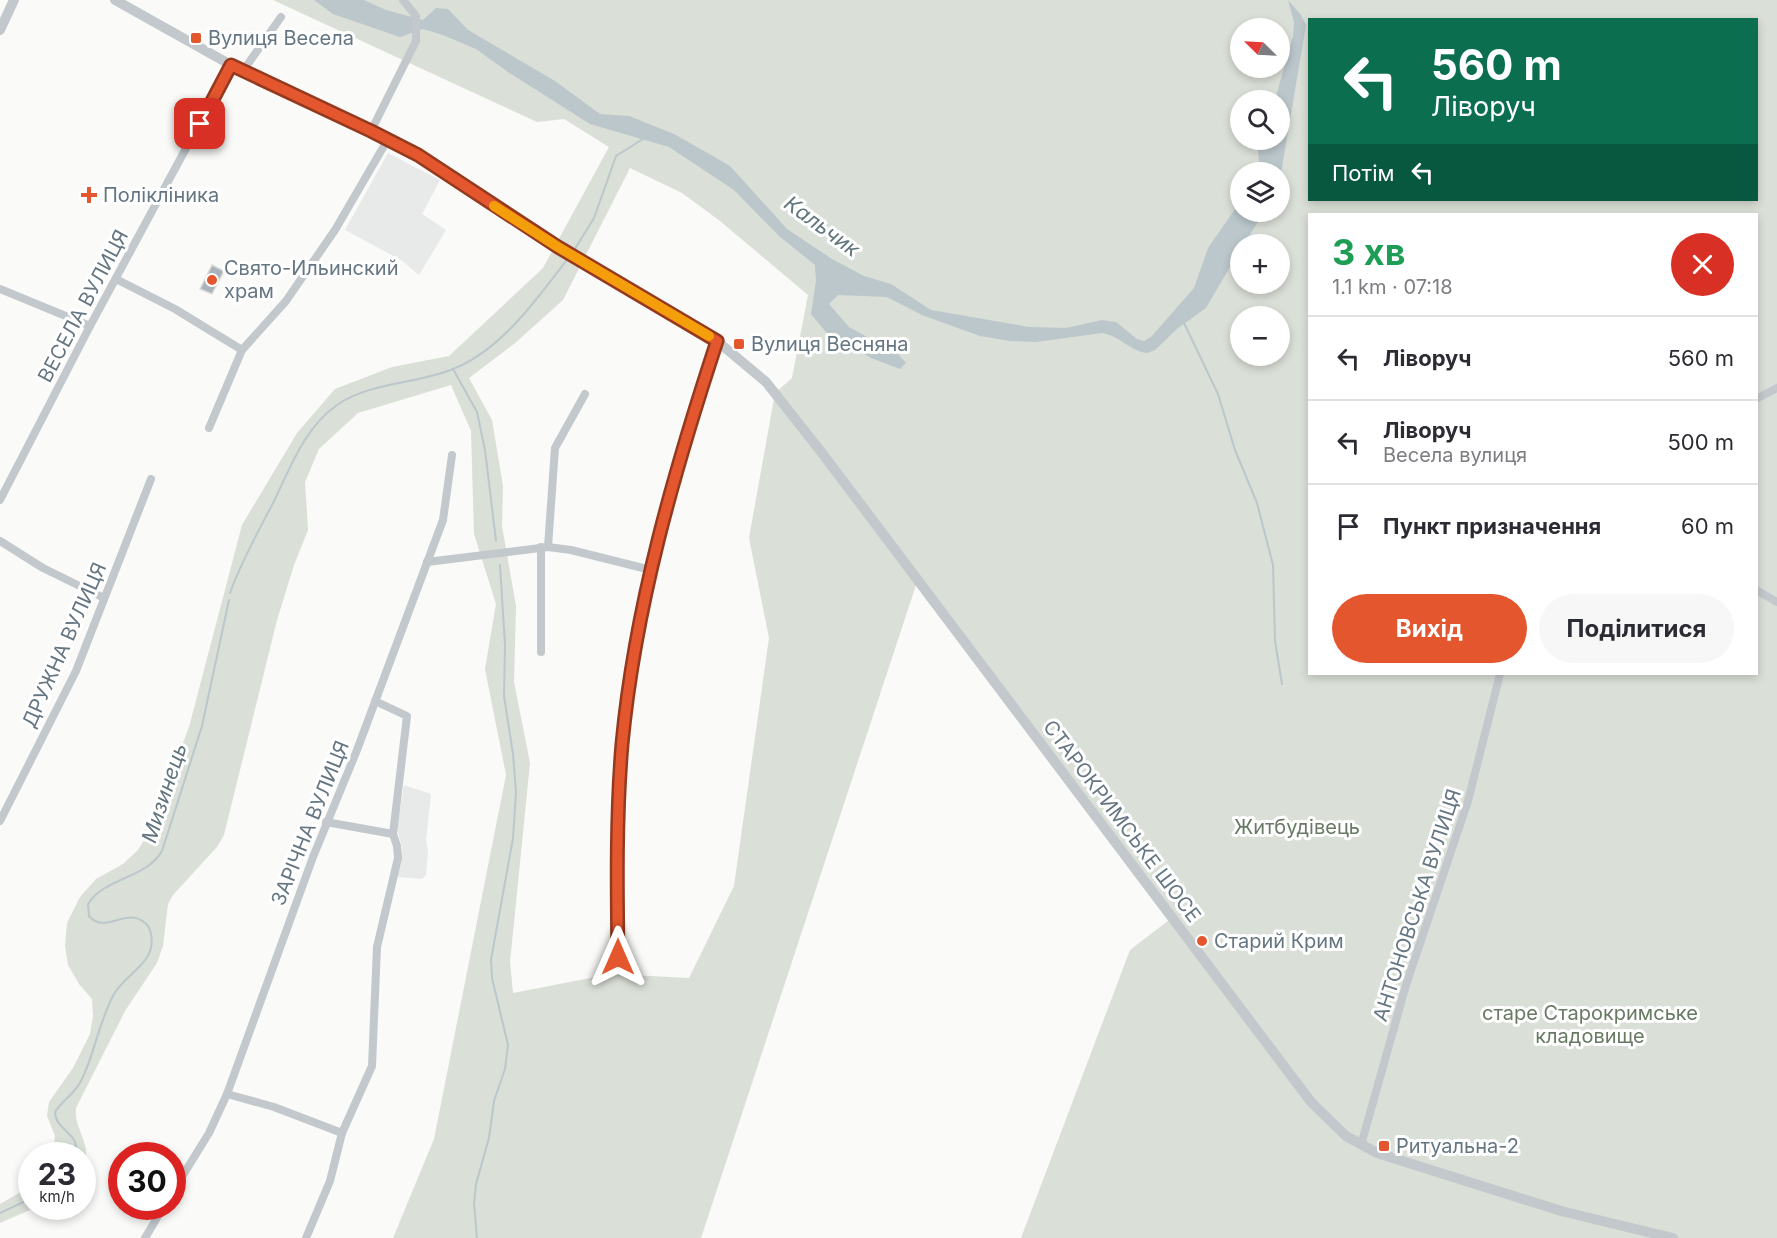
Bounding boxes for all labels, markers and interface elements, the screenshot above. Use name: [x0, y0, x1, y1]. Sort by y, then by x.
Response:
north arrow: [1230, 18, 1290, 78]
map controls: [1230, 18, 1290, 366]
place label: Вулиця Весела: [208, 26, 354, 50]
marker: Вулиця Весела: [189, 31, 203, 45]
text: 560 m: [1431, 39, 1562, 90]
icon: left: [1332, 42, 1410, 120]
button: search: [1230, 90, 1290, 150]
text: Ліворуч: [1431, 90, 1536, 123]
pin: [174, 98, 225, 149]
icon: arrive: [183, 107, 216, 140]
icon: left: [1406, 156, 1439, 189]
text: Потім: [1332, 160, 1394, 186]
button: layers: [1230, 162, 1290, 222]
place label: Полікліника: [103, 183, 219, 207]
marker: Полікліника: [80, 186, 98, 204]
water label: Кальчик: [780, 190, 865, 262]
street label: ВЕСЕЛА ВУЛИЦЯ: [33, 226, 133, 386]
text: 3 хв: [1332, 230, 1405, 274]
button: close: [1671, 233, 1734, 296]
button: +: [1230, 234, 1290, 294]
place label: Свято-Ильинский храм: [224, 256, 398, 303]
marker: Свято-Ильинский храм: [205, 273, 219, 287]
text: 1.1 km · 07:18: [1332, 275, 1453, 299]
button: −: [1230, 306, 1290, 366]
place label: Вулиця Весняна: [751, 332, 909, 356]
marker: Вулиця Весняна: [732, 337, 746, 351]
icon: left: [1332, 342, 1365, 375]
text: Ліворуч: [1383, 345, 1471, 371]
text: 560 m: [1668, 345, 1734, 371]
text: Ліворуч: [1383, 417, 1471, 443]
icon: left: [1332, 426, 1365, 459]
text: 500 m: [1667, 429, 1734, 455]
text: Весела вулиця: [1383, 443, 1527, 467]
icon: arrive: [1332, 510, 1365, 543]
text: Пункт призначення: [1383, 513, 1601, 539]
text: 60 m: [1681, 513, 1734, 539]
street label: ДРУЖНА ВУЛИЦЯ: [17, 559, 111, 731]
button: Вихід: [1332, 594, 1527, 663]
button: Поділитися: [1539, 594, 1734, 663]
street label: СТАРОКРИМСЬКЕ ШОСЕ: [1038, 715, 1206, 927]
street label: ЗАРІЧНА ВУЛИЦЯ: [266, 737, 354, 909]
water label: Мизинець: [136, 740, 192, 846]
street label: АНТОНОВСЬКА ВУЛИЦЯ: [1368, 786, 1466, 1024]
park label: Житбудівець: [1234, 815, 1360, 839]
position arrow: [586, 925, 650, 989]
place label: Старий Крим: [1214, 929, 1344, 953]
marker: Старий Крим: [1195, 934, 1209, 948]
park label: старе Старокримське кладовище: [1482, 1001, 1698, 1048]
place label: Ритуальна-2: [1396, 1134, 1519, 1158]
marker: Ритуальна-2: [1377, 1139, 1391, 1153]
speed limit sign: 30: [108, 1142, 186, 1220]
text: 23: [38, 1156, 76, 1192]
text: km/h: [39, 1187, 75, 1206]

